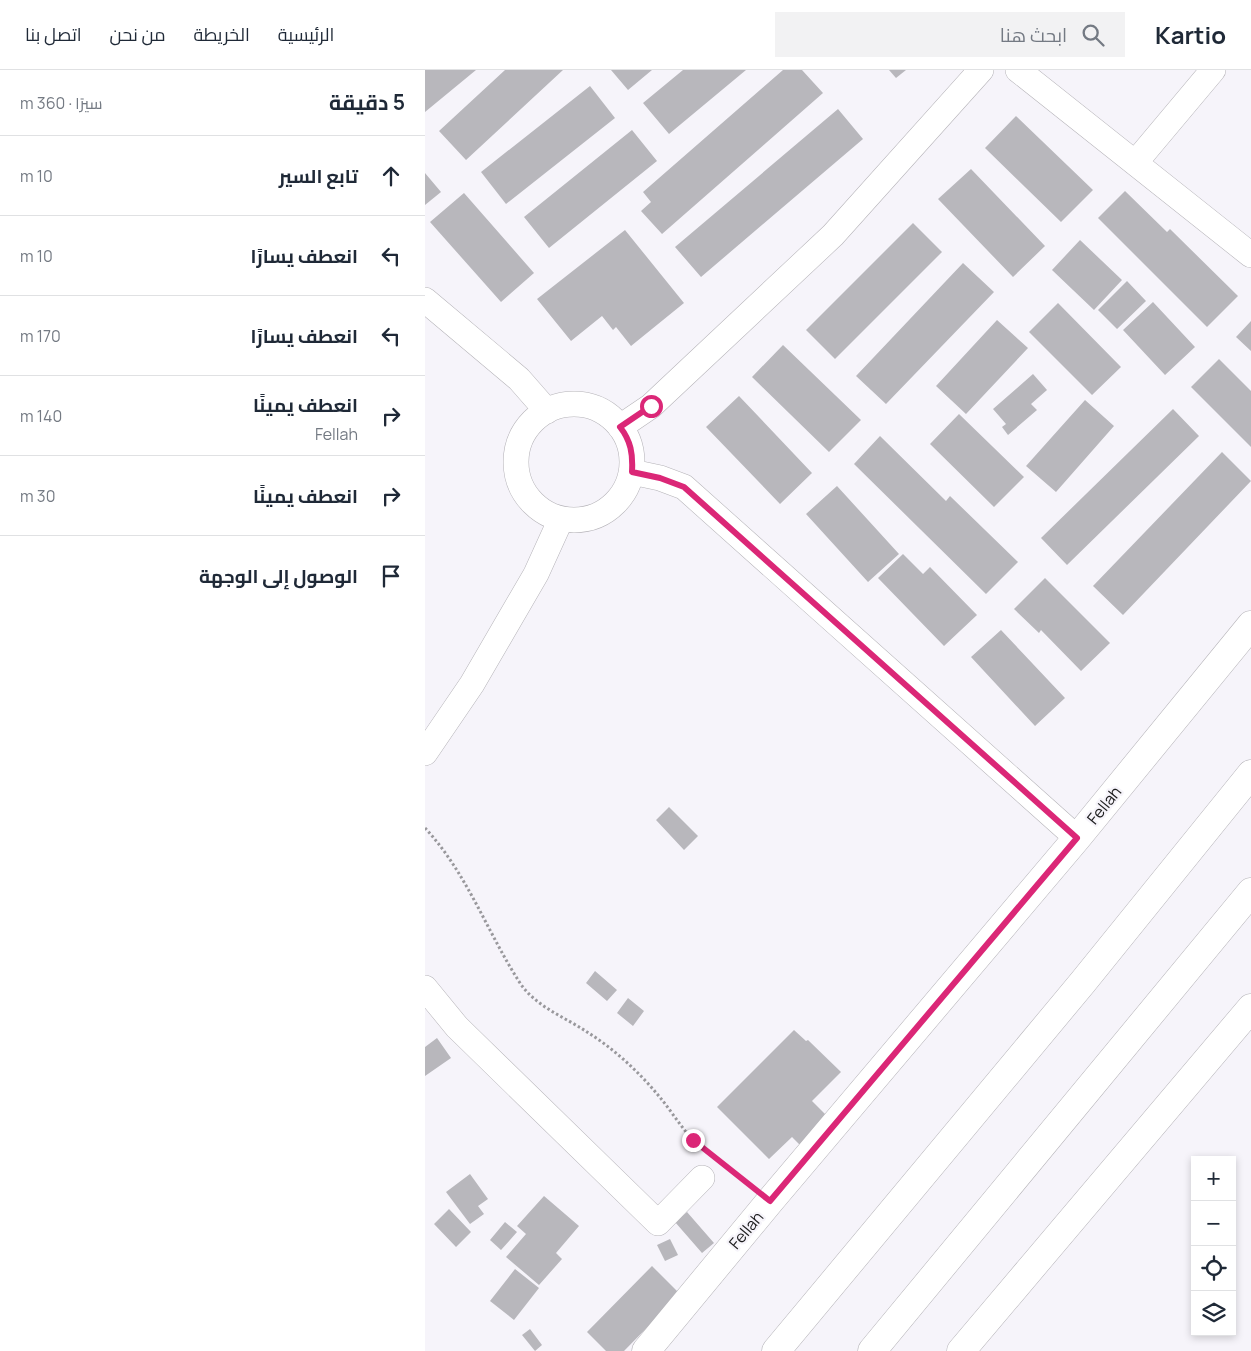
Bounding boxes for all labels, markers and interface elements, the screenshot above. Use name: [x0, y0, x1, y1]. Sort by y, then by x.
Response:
search box: [775, 12, 1125, 57]
text: Kartio: [1155, 18, 1226, 51]
icon: search: [1079, 21, 1107, 49]
text: اتصل بنا: [25, 22, 82, 46]
text: من نحن: [110, 22, 166, 46]
text: الخريطة: [194, 22, 250, 46]
text: الرئيسية: [278, 22, 334, 46]
text: ابحث هنا: [1000, 22, 1067, 48]
text: 5 دقيقة: [329, 88, 405, 116]
text: سيرًا · 360 m: [20, 92, 102, 114]
icon: ahead: [377, 162, 405, 190]
text: تابع السير: [279, 163, 358, 189]
text: 10 m: [20, 165, 53, 187]
icon: left: [377, 242, 405, 270]
text: انعطف يسارًا: [251, 243, 358, 269]
text: 10 m: [20, 245, 53, 267]
icon: left: [377, 322, 405, 350]
text: انعطف يسارًا: [251, 323, 358, 349]
text: 170 m: [20, 325, 61, 347]
text: انعطف يمينًا: [253, 392, 358, 418]
route start: [640, 395, 663, 418]
icon: right: [377, 402, 405, 430]
text: 140 m: [20, 405, 62, 427]
text: Fellah: [315, 423, 358, 445]
icon: right: [377, 482, 405, 510]
text: انعطف يمينًا: [253, 483, 358, 509]
text: 30 m: [20, 485, 55, 507]
icon: arrive: [377, 562, 405, 590]
text: الوصول إلى الوجهة: [199, 563, 358, 589]
street label: Fellah: [1082, 781, 1126, 829]
route end: [682, 1129, 705, 1152]
map controls: [1191, 1156, 1236, 1336]
button: +: [1191, 1156, 1236, 1201]
button: −: [1191, 1201, 1236, 1246]
street label: Fellah: [724, 1206, 768, 1254]
button: locate: [1191, 1246, 1236, 1291]
button: layers: [1191, 1291, 1236, 1336]

